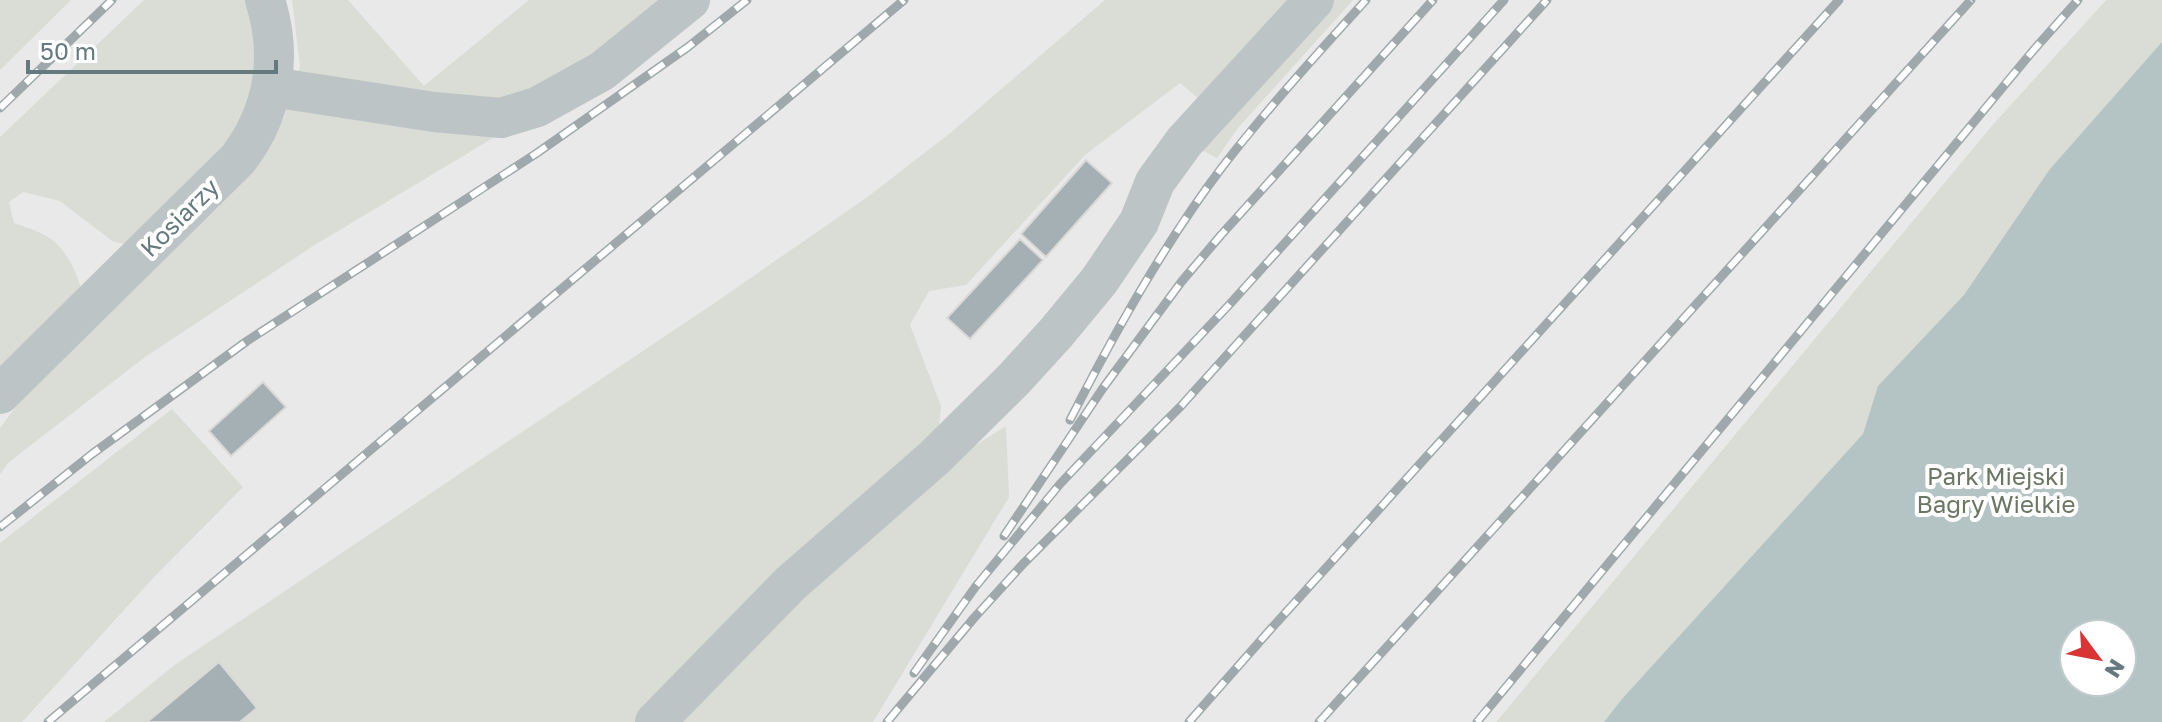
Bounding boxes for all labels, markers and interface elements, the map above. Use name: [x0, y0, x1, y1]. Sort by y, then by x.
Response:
scale bar: [28, 24, 276, 74]
text: 50 m: [40, 36, 96, 65]
street label: Kosiarzy: [134, 172, 224, 262]
park label: Park Miejski Bagry Wielkie: [1917, 461, 2075, 518]
north arrow: [2058, 618, 2138, 698]
text: N: [2100, 655, 2131, 683]

